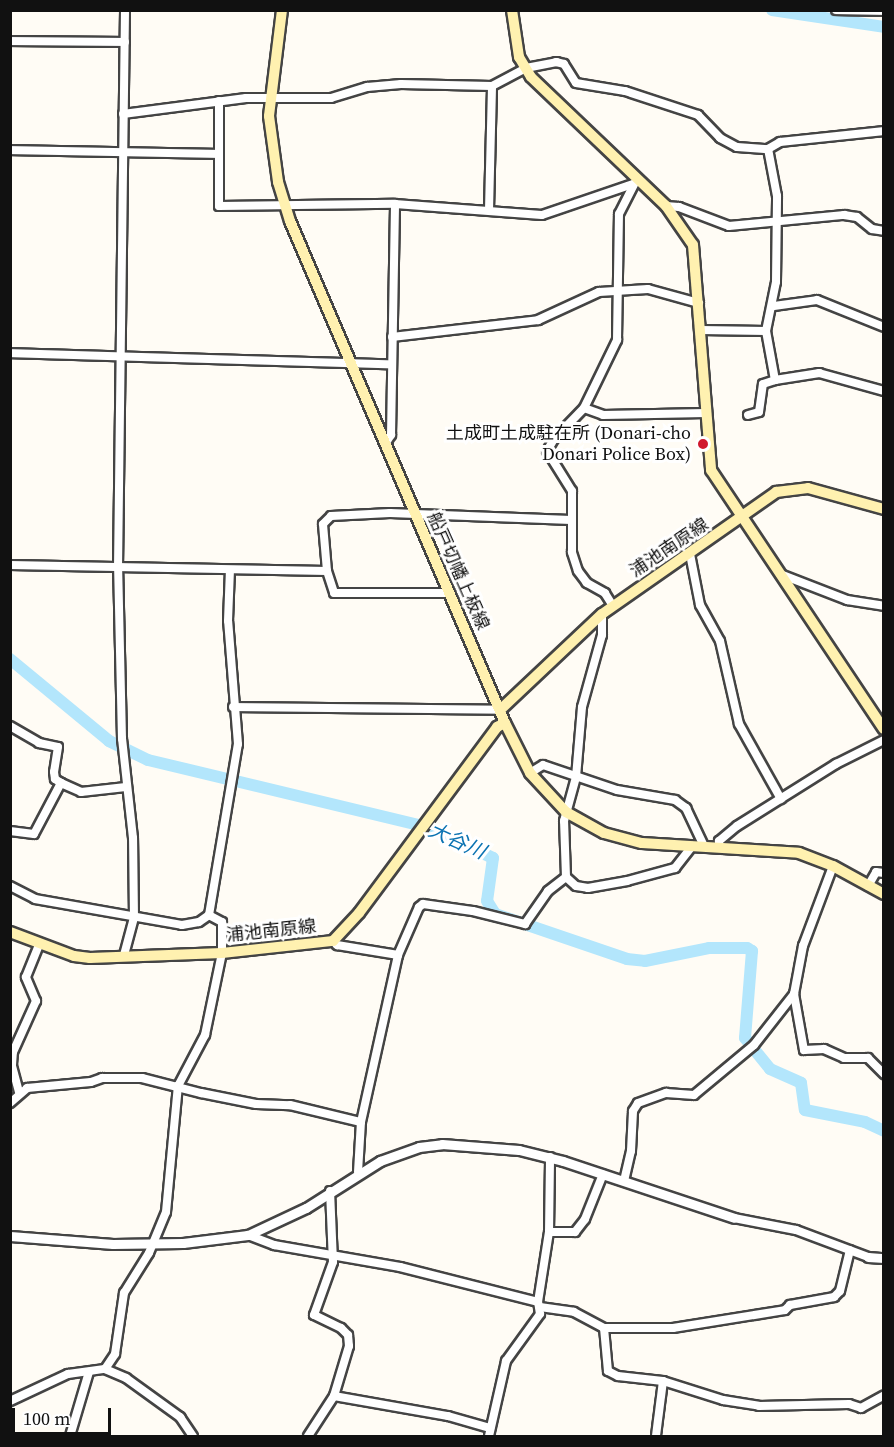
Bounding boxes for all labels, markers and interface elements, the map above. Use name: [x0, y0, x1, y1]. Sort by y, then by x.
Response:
place label: 土成町土成駐在所 (Donari-cho Donari Police Box): [446, 423, 691, 466]
marker: 土成町土成駐在所 (Donari-cho Donari Police Box): [696, 437, 710, 451]
street label: 船戸切幡上板線: [423, 509, 493, 633]
street label: 浦池南原線: [626, 514, 712, 582]
water label: 大谷川: [425, 818, 489, 864]
street label: 浦池南原線: [225, 916, 317, 946]
scale bar: [15, 1396, 114, 1434]
text: 100 m: [23, 1406, 70, 1431]

